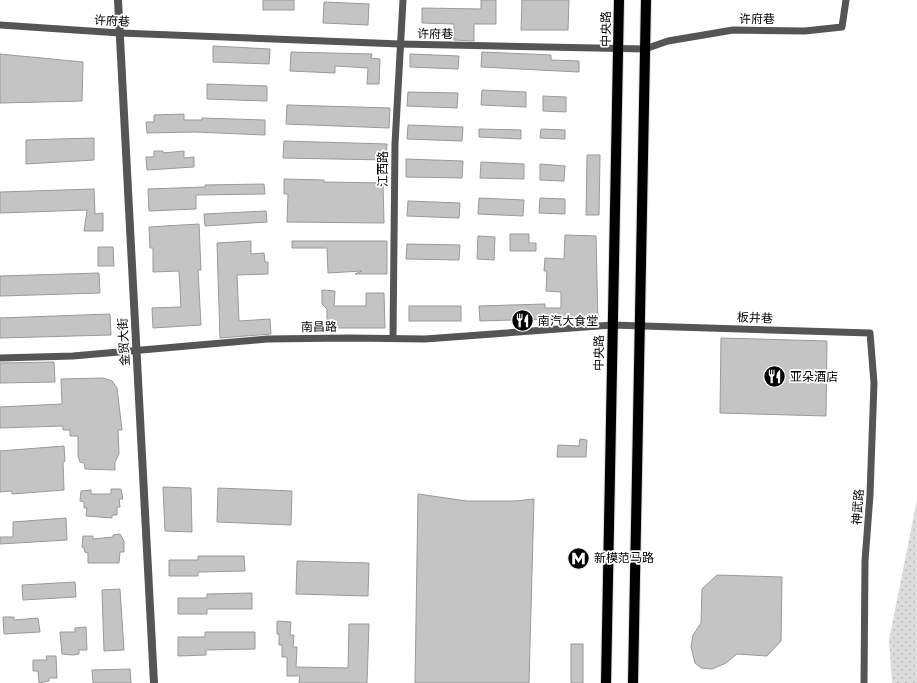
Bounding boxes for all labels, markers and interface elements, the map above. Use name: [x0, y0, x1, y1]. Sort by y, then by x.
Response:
street label: 许府巷: [739, 10, 775, 28]
street label: 许府巷: [94, 11, 130, 31]
street label: 中央路: [597, 11, 615, 47]
street label: 许府巷: [417, 25, 453, 43]
street label: 江西路: [374, 151, 392, 187]
restaurant icon: 南汽大食堂: [510, 308, 536, 334]
street label: 板井巷: [737, 308, 773, 328]
place label: 南汽大食堂: [538, 312, 598, 330]
street label: 金贸大街: [114, 318, 134, 366]
street label: 南昌路: [301, 318, 337, 336]
street label: 中央路: [590, 335, 608, 371]
restaurant icon: 亚朵酒店: [761, 364, 787, 390]
place label: 亚朵酒店: [790, 368, 838, 386]
street label: 神武路: [848, 488, 868, 526]
metro station icon: 新模范马路: [566, 545, 592, 571]
place label: 新模范马路: [594, 549, 654, 567]

